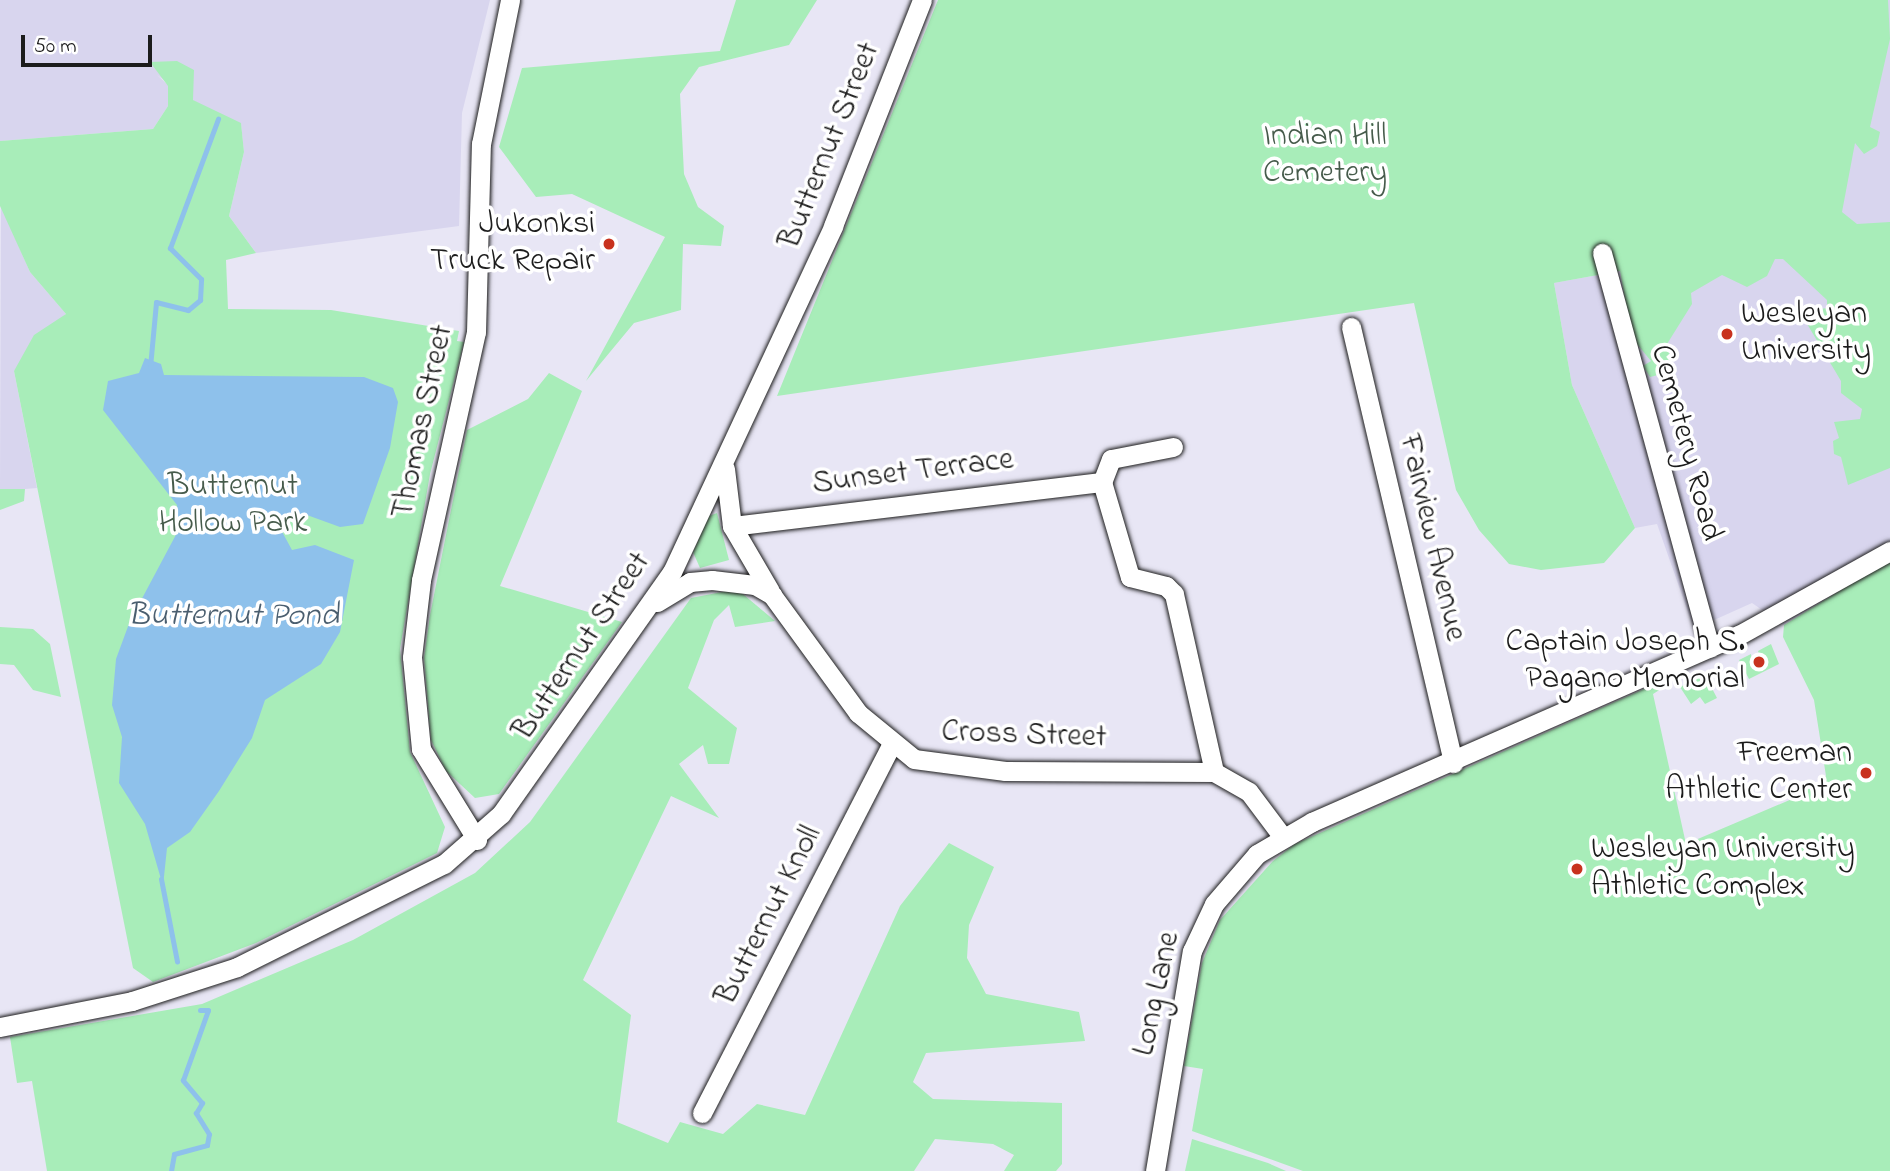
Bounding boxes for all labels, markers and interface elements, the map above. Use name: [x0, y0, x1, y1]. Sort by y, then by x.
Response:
scale bar: [24, 21, 156, 65]
text: 50 m: [34, 32, 77, 62]
street label: Butternut Street: [772, 37, 890, 255]
park label: Indian Hill Cemetery: [1263, 119, 1387, 194]
place label: Jukonksi Truck Repair: [430, 207, 595, 282]
marker: Jukonksi Truck Repair: [601, 236, 617, 252]
place label: Wesleyan University: [1741, 297, 1871, 372]
street label: Thomas Street: [385, 322, 463, 522]
marker: Wesleyan University: [1719, 326, 1735, 342]
street label: Cemetery Road: [1640, 341, 1730, 545]
street label: Fairview Avenue: [1389, 431, 1473, 645]
street label: Sunset Terrace: [810, 442, 1016, 504]
park label: Butternut Hollow Park: [159, 469, 307, 544]
street label: Butternut Street: [506, 546, 660, 748]
water label: Butternut Pond: [127, 597, 339, 637]
place label: Captain Joseph S. Pagano Memorial: [1506, 625, 1745, 700]
marker: Captain Joseph S. Pagano Memorial: [1751, 654, 1767, 670]
street label: Cross Street: [941, 714, 1107, 758]
place label: Freeman Athletic Center: [1665, 736, 1852, 811]
marker: Freeman Athletic Center: [1858, 765, 1874, 781]
street label: Butternut Knoll: [708, 820, 832, 1012]
place label: Wesleyan University Athletic Complex: [1591, 832, 1855, 907]
marker: Wesleyan University Athletic Complex: [1569, 861, 1585, 877]
street label: Long Lane: [1126, 928, 1190, 1060]

